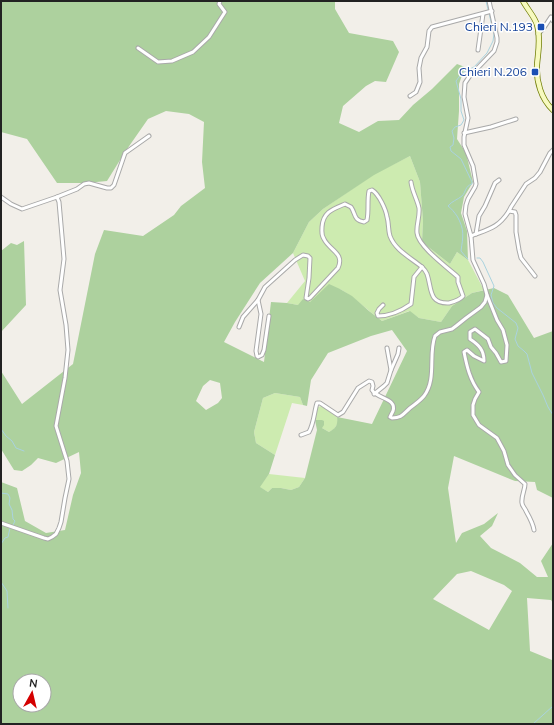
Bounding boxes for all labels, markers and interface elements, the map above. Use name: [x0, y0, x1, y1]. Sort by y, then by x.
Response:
place label: Chieri N.193: [465, 19, 533, 34]
marker: Chieri N.193: [536, 22, 546, 32]
place label: Chieri N.206: [459, 64, 527, 79]
marker: Chieri N.206: [530, 67, 540, 77]
north arrow: [12, 673, 52, 713]
text: N: [28, 676, 38, 691]

